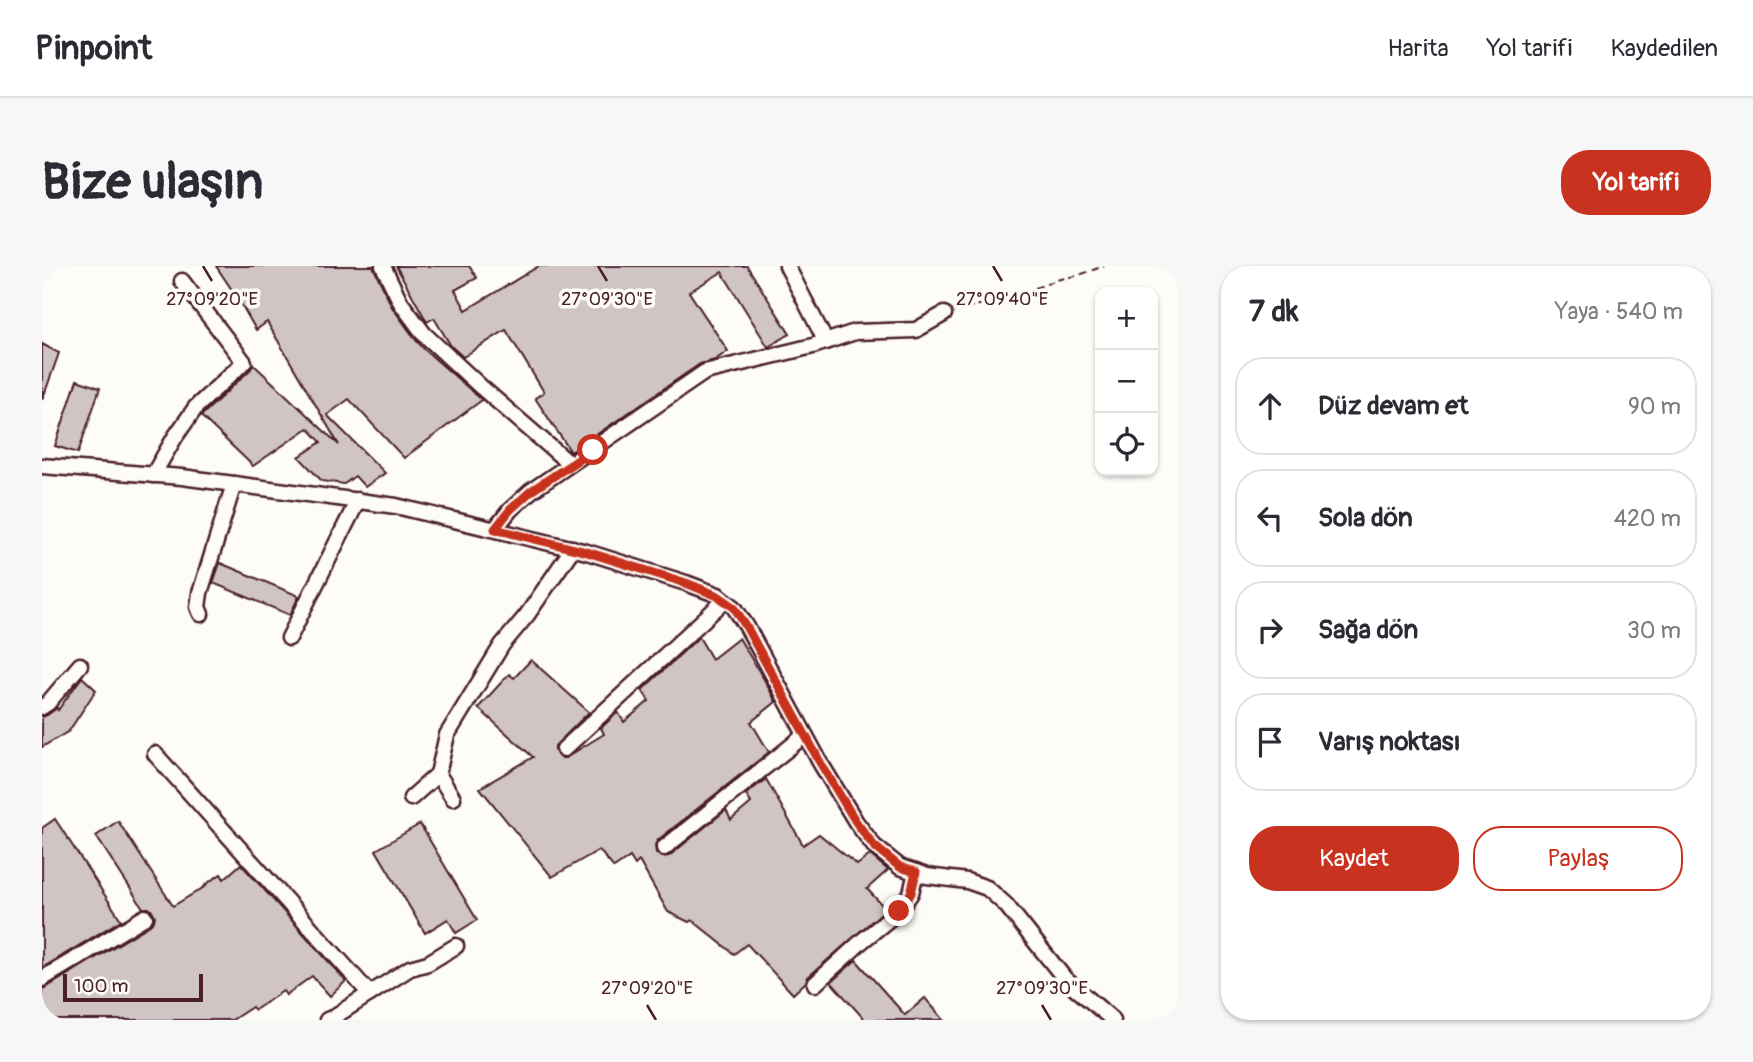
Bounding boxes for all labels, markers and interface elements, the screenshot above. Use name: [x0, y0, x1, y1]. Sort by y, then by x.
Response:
text: Pinpoint: [35, 28, 152, 69]
text: Harita: [1387, 34, 1449, 63]
text: Yol tarifi: [1487, 34, 1572, 63]
text: Kaydedilen: [1610, 34, 1718, 63]
button: Yol tarifi: [1561, 150, 1711, 215]
text: Bize ulaşın: [42, 152, 263, 213]
map controls: [1095, 287, 1158, 476]
button: +: [1095, 287, 1158, 350]
text: 27°09'20"E: [166, 288, 258, 311]
text: 27°09'30"E: [561, 288, 653, 311]
text: 27°09'40"E: [956, 288, 1048, 311]
text: 7 dk: [1249, 293, 1299, 330]
text: Yaya · 540 m: [1555, 297, 1683, 326]
button: −: [1095, 350, 1158, 413]
icon: ahead: [1251, 387, 1289, 425]
text: Düz devam et: [1318, 390, 1469, 422]
text: 90 m: [1628, 392, 1681, 421]
button: locate: [1095, 413, 1158, 476]
route start: [577, 434, 608, 465]
icon: left: [1251, 499, 1289, 537]
text: Sola dön: [1318, 502, 1413, 534]
text: 420 m: [1614, 504, 1681, 533]
icon: right: [1251, 611, 1289, 649]
text: Sağa dön: [1318, 614, 1418, 646]
text: 30 m: [1627, 616, 1681, 645]
icon: arrive: [1251, 723, 1289, 761]
text: Varış noktası: [1318, 726, 1460, 758]
button: Kaydet: [1249, 826, 1459, 891]
button: Paylaş: [1473, 826, 1683, 891]
route end: [883, 895, 914, 926]
scale bar: [63, 971, 203, 1003]
text: 100 m: [74, 974, 128, 998]
text: 27°09'20"E: [601, 977, 693, 1000]
text: 27°09'30"E: [996, 977, 1088, 1000]

